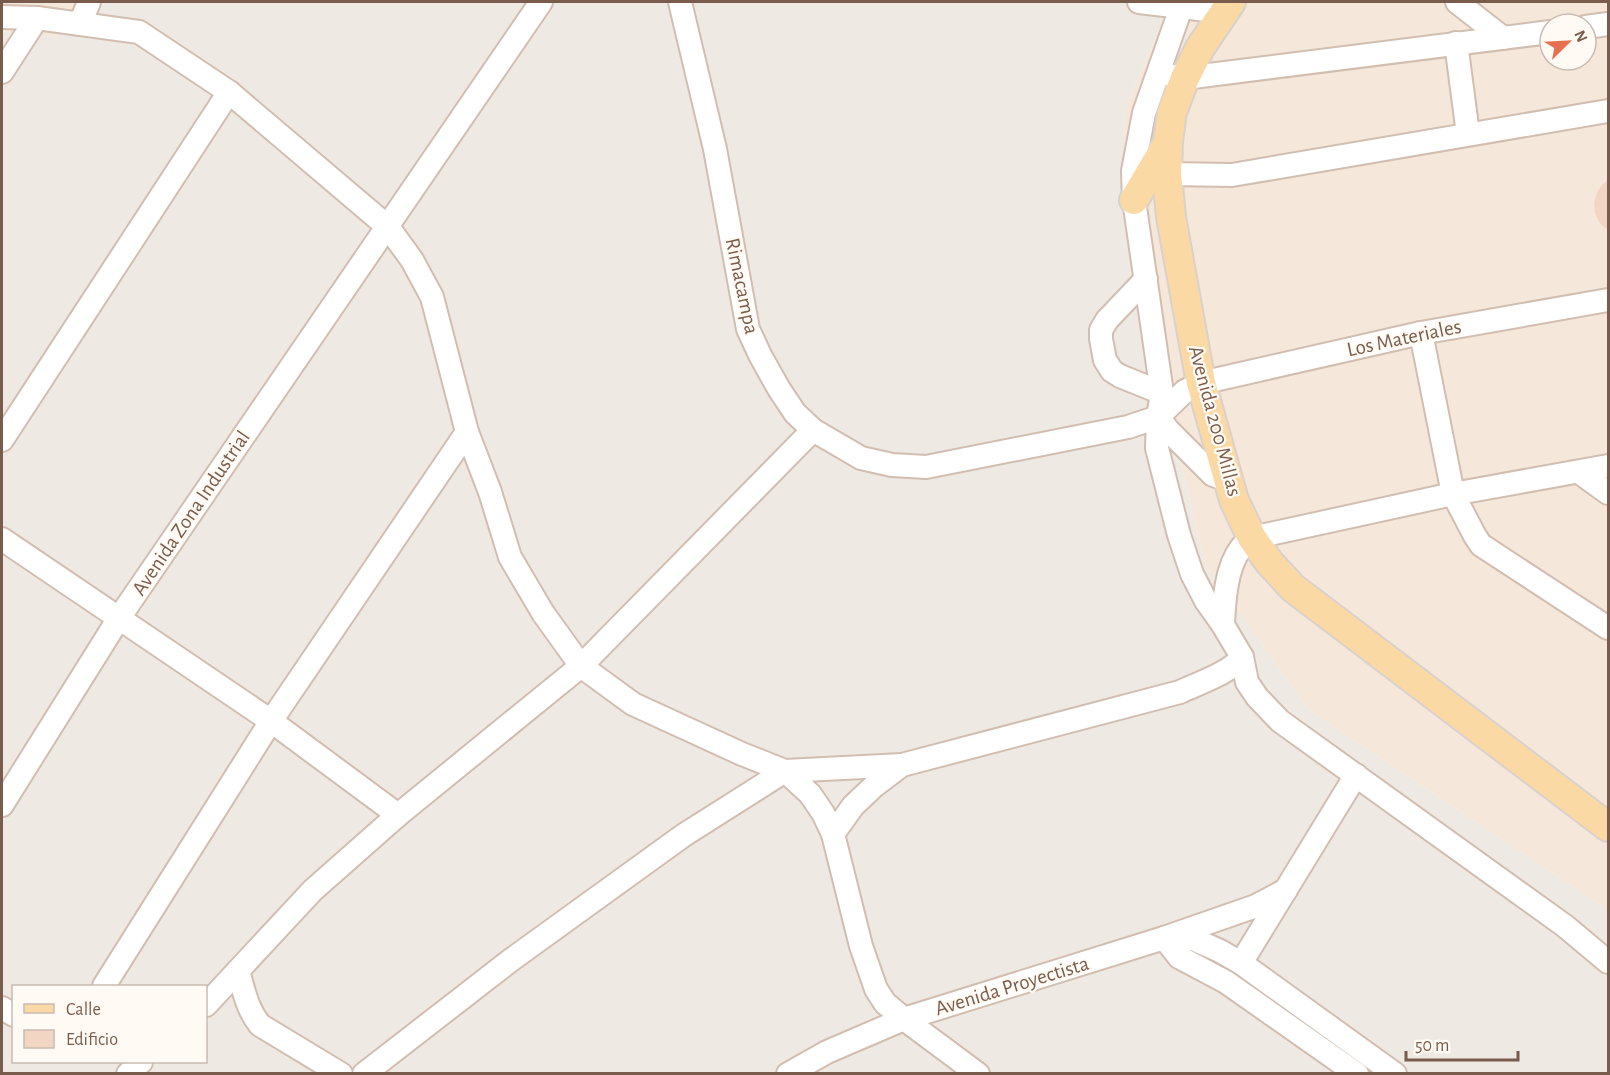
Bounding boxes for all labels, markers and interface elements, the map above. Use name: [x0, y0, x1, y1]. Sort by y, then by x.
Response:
north arrow: [1538, 12, 1598, 72]
text: N: [1571, 28, 1590, 45]
street label: Rimacampa: [722, 236, 762, 336]
street label: Los Materiales: [1345, 316, 1463, 360]
street label: Avenida 200 Millas: [1185, 344, 1245, 498]
street label: Avenida Zona Industrial: [128, 427, 254, 599]
street label: Avenida Proyectista: [933, 953, 1092, 1019]
legend: [12, 985, 207, 1063]
text: Calle: [66, 1001, 101, 1019]
scale bar: [1406, 1024, 1518, 1062]
text: Edificio: [66, 1031, 118, 1049]
text: 50 m: [1415, 1037, 1449, 1055]

